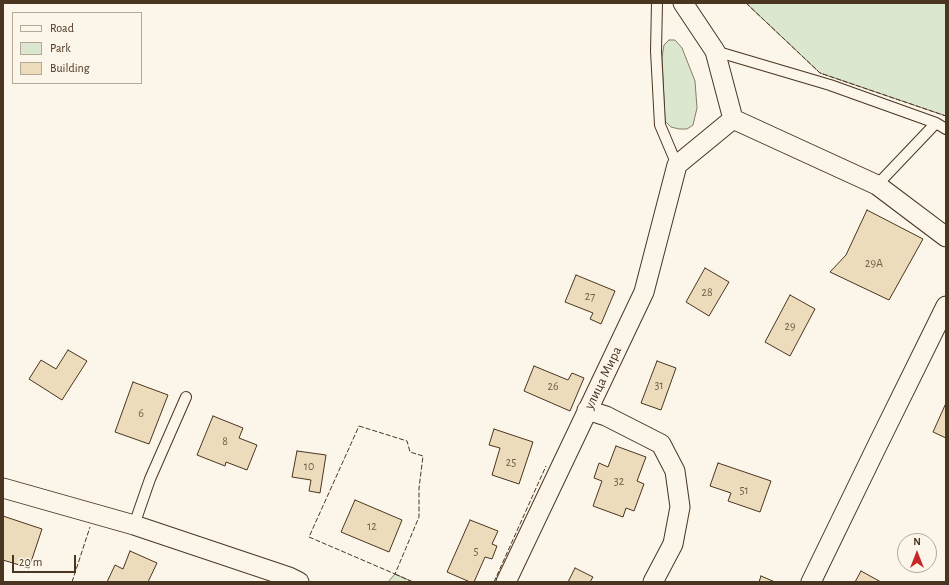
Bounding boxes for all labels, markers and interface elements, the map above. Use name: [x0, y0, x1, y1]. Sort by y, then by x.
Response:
legend: [12, 12, 142, 84]
text: Road: [50, 22, 74, 34]
text: Park: [50, 42, 71, 54]
text: Building: [50, 62, 90, 74]
house number: 29А: [865, 256, 883, 270]
house number: 28: [701, 285, 713, 299]
house number: 27: [585, 289, 595, 303]
house number: 29: [784, 319, 796, 333]
street label: улица Мира: [581, 344, 625, 412]
house number: 31: [654, 378, 664, 392]
house number: 26: [547, 379, 559, 393]
house number: 6: [138, 406, 144, 420]
house number: 8: [222, 434, 228, 448]
house number: 25: [506, 455, 516, 469]
house number: 10: [304, 459, 314, 473]
house number: 32: [614, 474, 624, 488]
house number: 51: [739, 483, 749, 497]
house number: 12: [367, 519, 377, 533]
north arrow: [897, 533, 937, 573]
text: N: [913, 536, 921, 547]
house number: 5: [473, 544, 479, 558]
scale bar: [14, 547, 78, 573]
text: 20 m: [19, 556, 42, 568]

